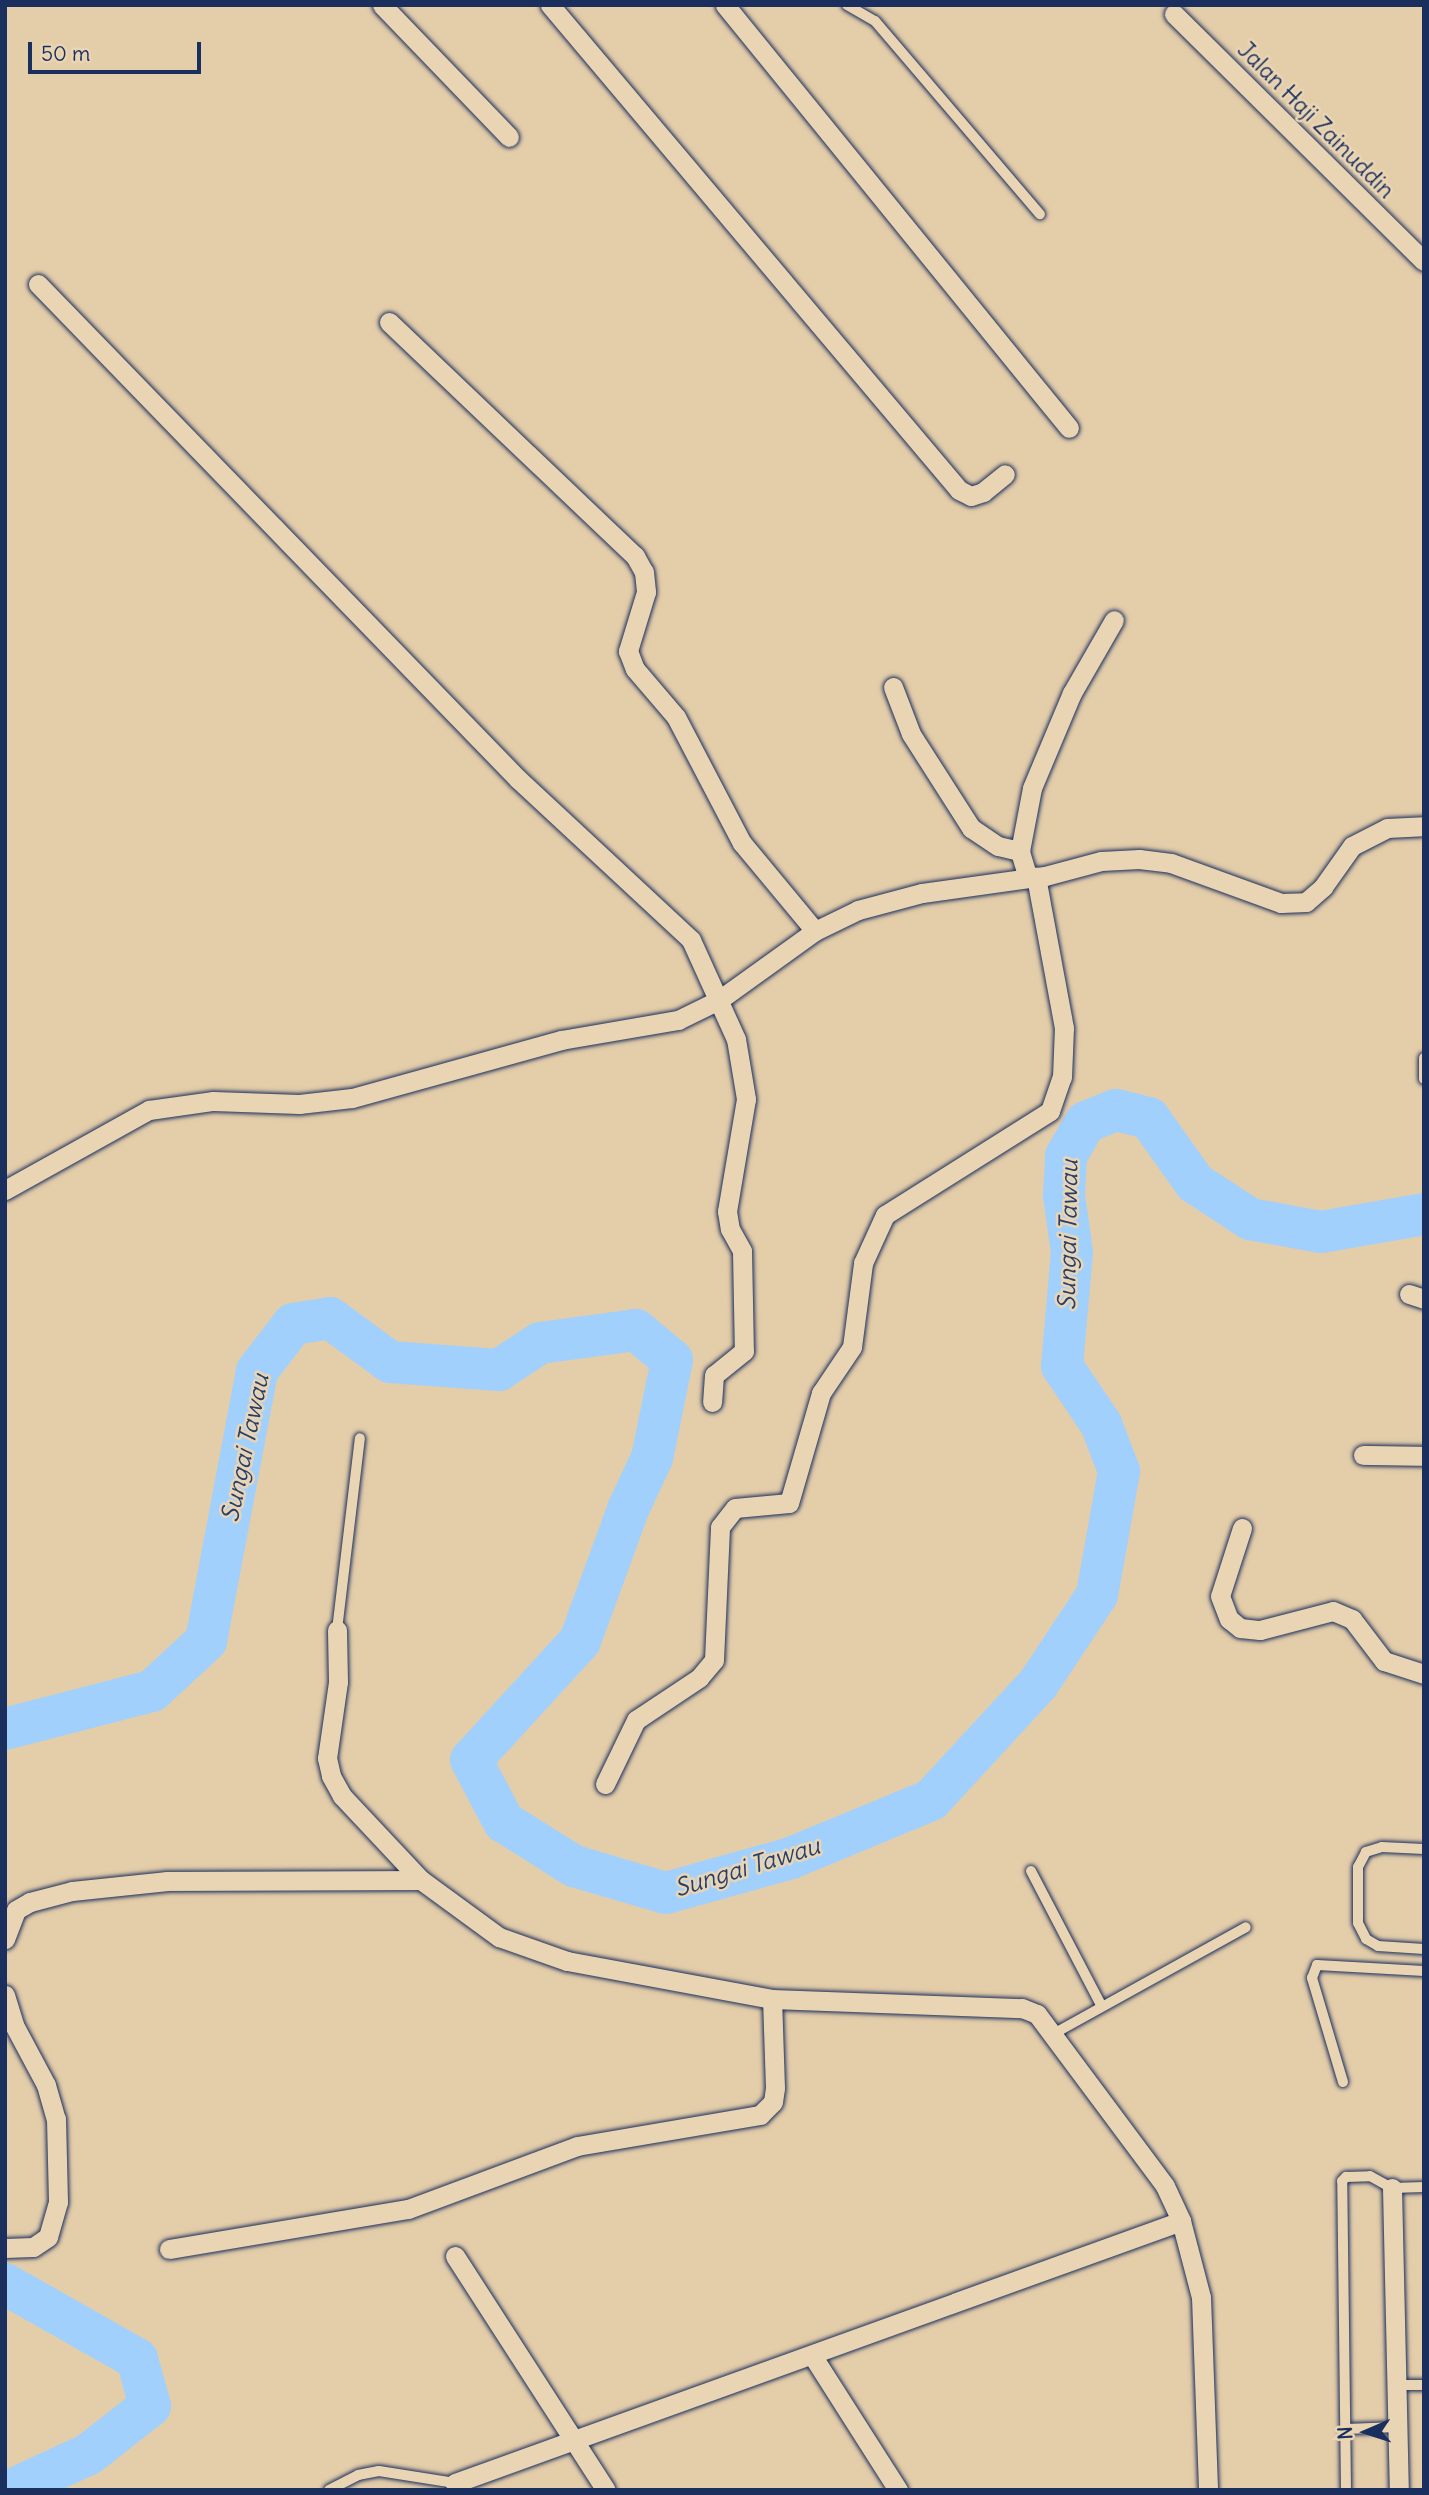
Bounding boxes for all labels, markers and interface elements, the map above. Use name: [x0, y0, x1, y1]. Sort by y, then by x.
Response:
scale bar: [32, 28, 205, 72]
street label: Jalan Haji Zainuddin: [1232, 36, 1400, 204]
text: 50 m: [41, 40, 90, 67]
water label: Sungai Tawau: [1052, 1159, 1084, 1311]
water label: Sungai Tawau: [215, 1371, 275, 1525]
water label: Sungai Tawau: [671, 1831, 823, 1903]
north arrow: [1331, 2397, 1401, 2467]
text: N: [1333, 2426, 1357, 2440]

